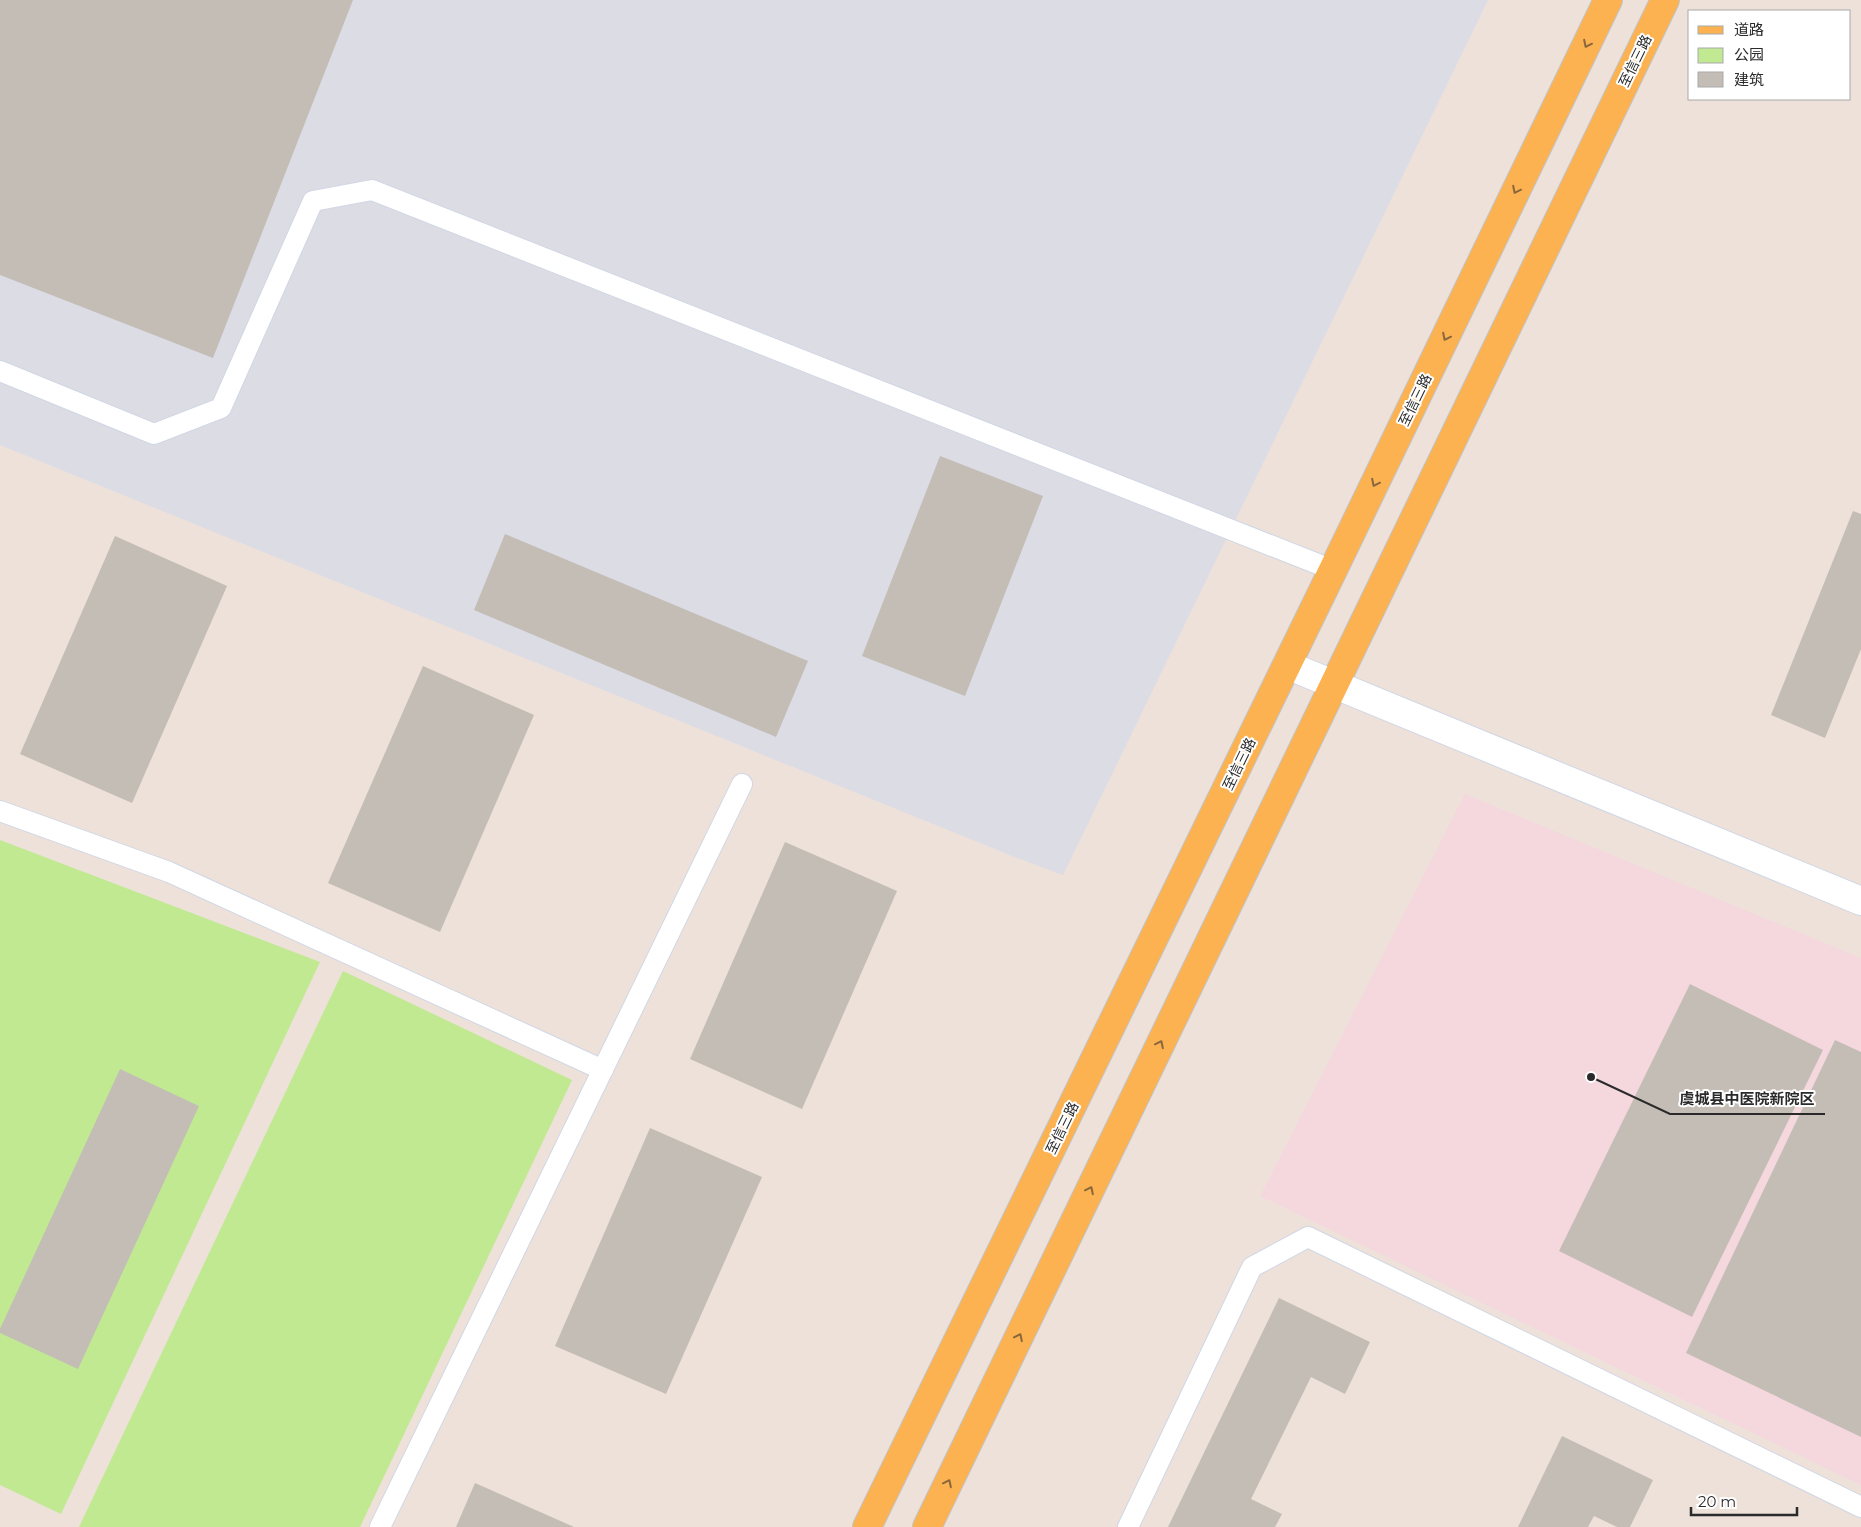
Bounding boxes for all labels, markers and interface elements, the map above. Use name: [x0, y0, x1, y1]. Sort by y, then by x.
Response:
legend: [1688, 10, 1851, 100]
text: 道路: [1734, 20, 1764, 39]
street label: 至信三路: [1615, 32, 1655, 90]
one-way arrow: [1583, 39, 1593, 48]
text: 公园: [1734, 45, 1764, 64]
text: 建筑: [1734, 70, 1764, 89]
one-way arrow: [1512, 185, 1522, 194]
one-way arrow: [1441, 332, 1452, 341]
street label: 至信三路: [1395, 371, 1435, 429]
one-way arrow: [1371, 478, 1381, 487]
street label: 至信三路: [1219, 735, 1259, 793]
one-way arrow: [1154, 1040, 1165, 1049]
callout: 虞城县中医院新院区: [1670, 1084, 1825, 1114]
text: 虞城县中医院新院区: [1679, 1089, 1815, 1108]
street label: 至信三路: [1042, 1099, 1082, 1157]
one-way arrow: [1083, 1187, 1093, 1196]
one-way arrow: [1013, 1333, 1023, 1342]
one-way arrow: [942, 1479, 953, 1488]
scale bar: [1691, 1484, 1797, 1516]
text: 20 m: [1698, 1492, 1736, 1511]

